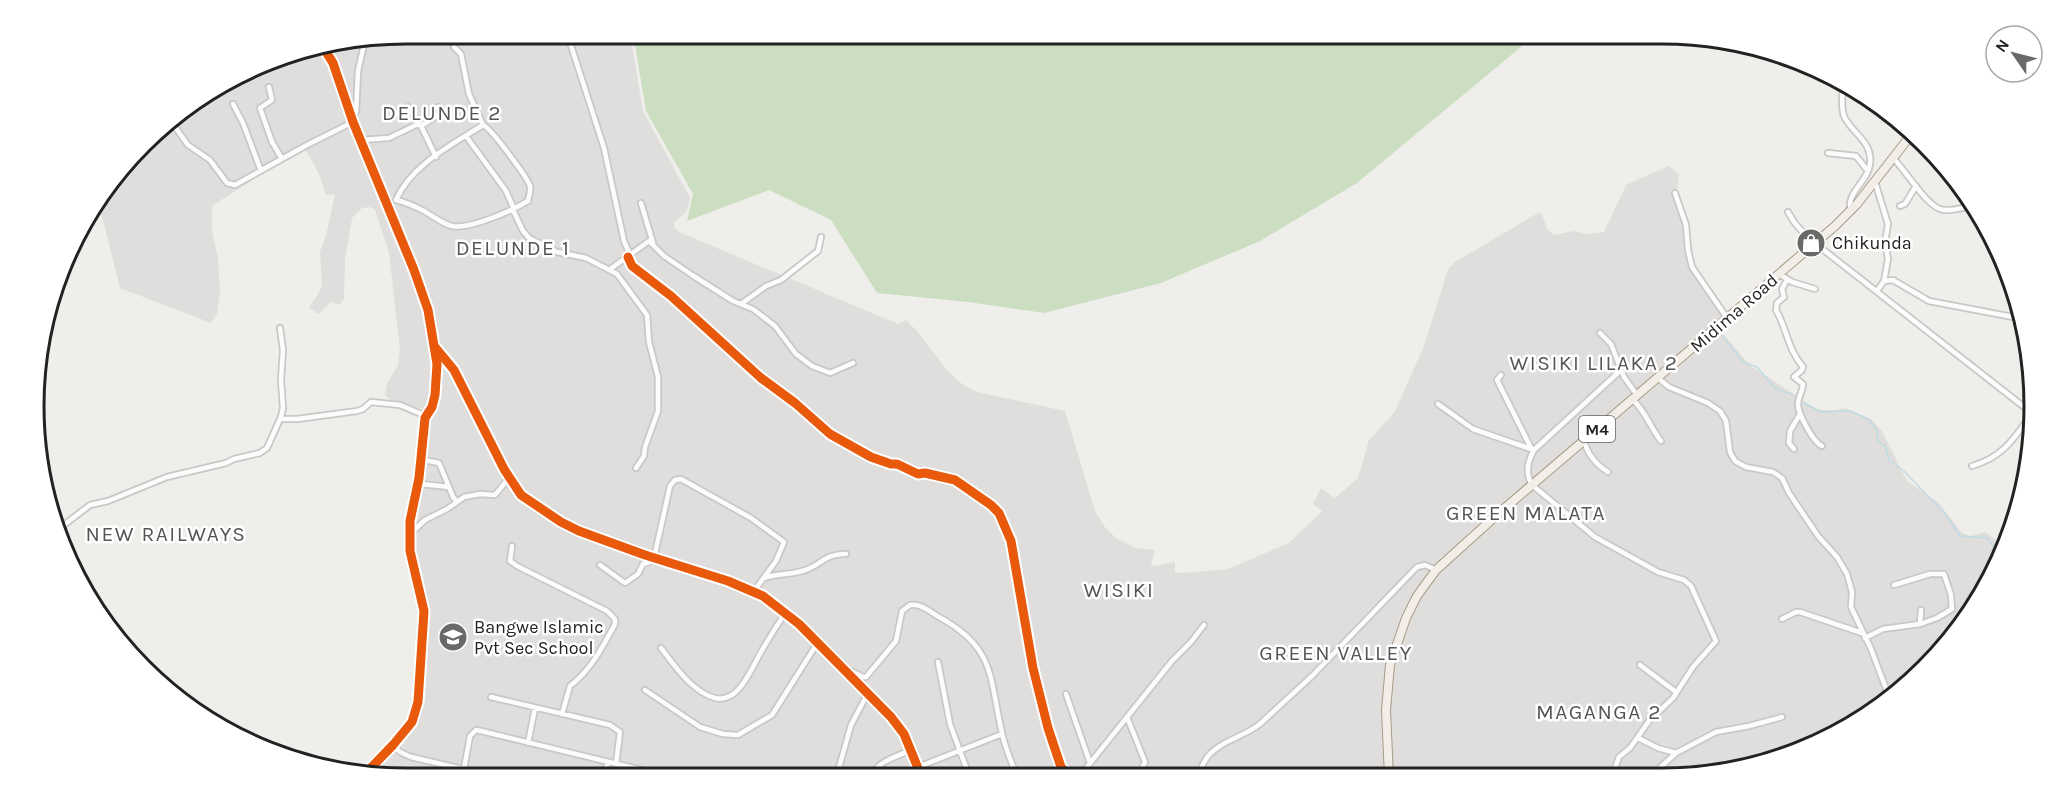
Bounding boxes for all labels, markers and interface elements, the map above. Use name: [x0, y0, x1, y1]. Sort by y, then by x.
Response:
north arrow: [1984, 24, 2044, 84]
text: N: [1991, 36, 2013, 56]
district label: DELUNDE 2: [382, 101, 502, 125]
shop icon: Chikunda: [1795, 227, 1827, 259]
place label: Chikunda: [1832, 232, 1912, 254]
district label: DELUNDE 1: [456, 236, 570, 260]
street label: Midima Road: [1686, 269, 1782, 357]
district label: WISIKI LILAKA 2: [1510, 351, 1678, 375]
road number: M4: [1579, 416, 1615, 442]
district label: GREEN MALATA: [1446, 501, 1606, 525]
district label: NEW RAILWAYS: [86, 522, 246, 546]
district label: WISIKI: [1084, 578, 1154, 602]
place label: Bangwe Islamic Pvt Sec School: [474, 616, 604, 659]
school or university icon: Bangwe Islamic Pvt Sec School: [437, 621, 469, 653]
district label: GREEN VALLEY: [1259, 641, 1413, 665]
district label: MAGANGA 2: [1536, 700, 1662, 724]

